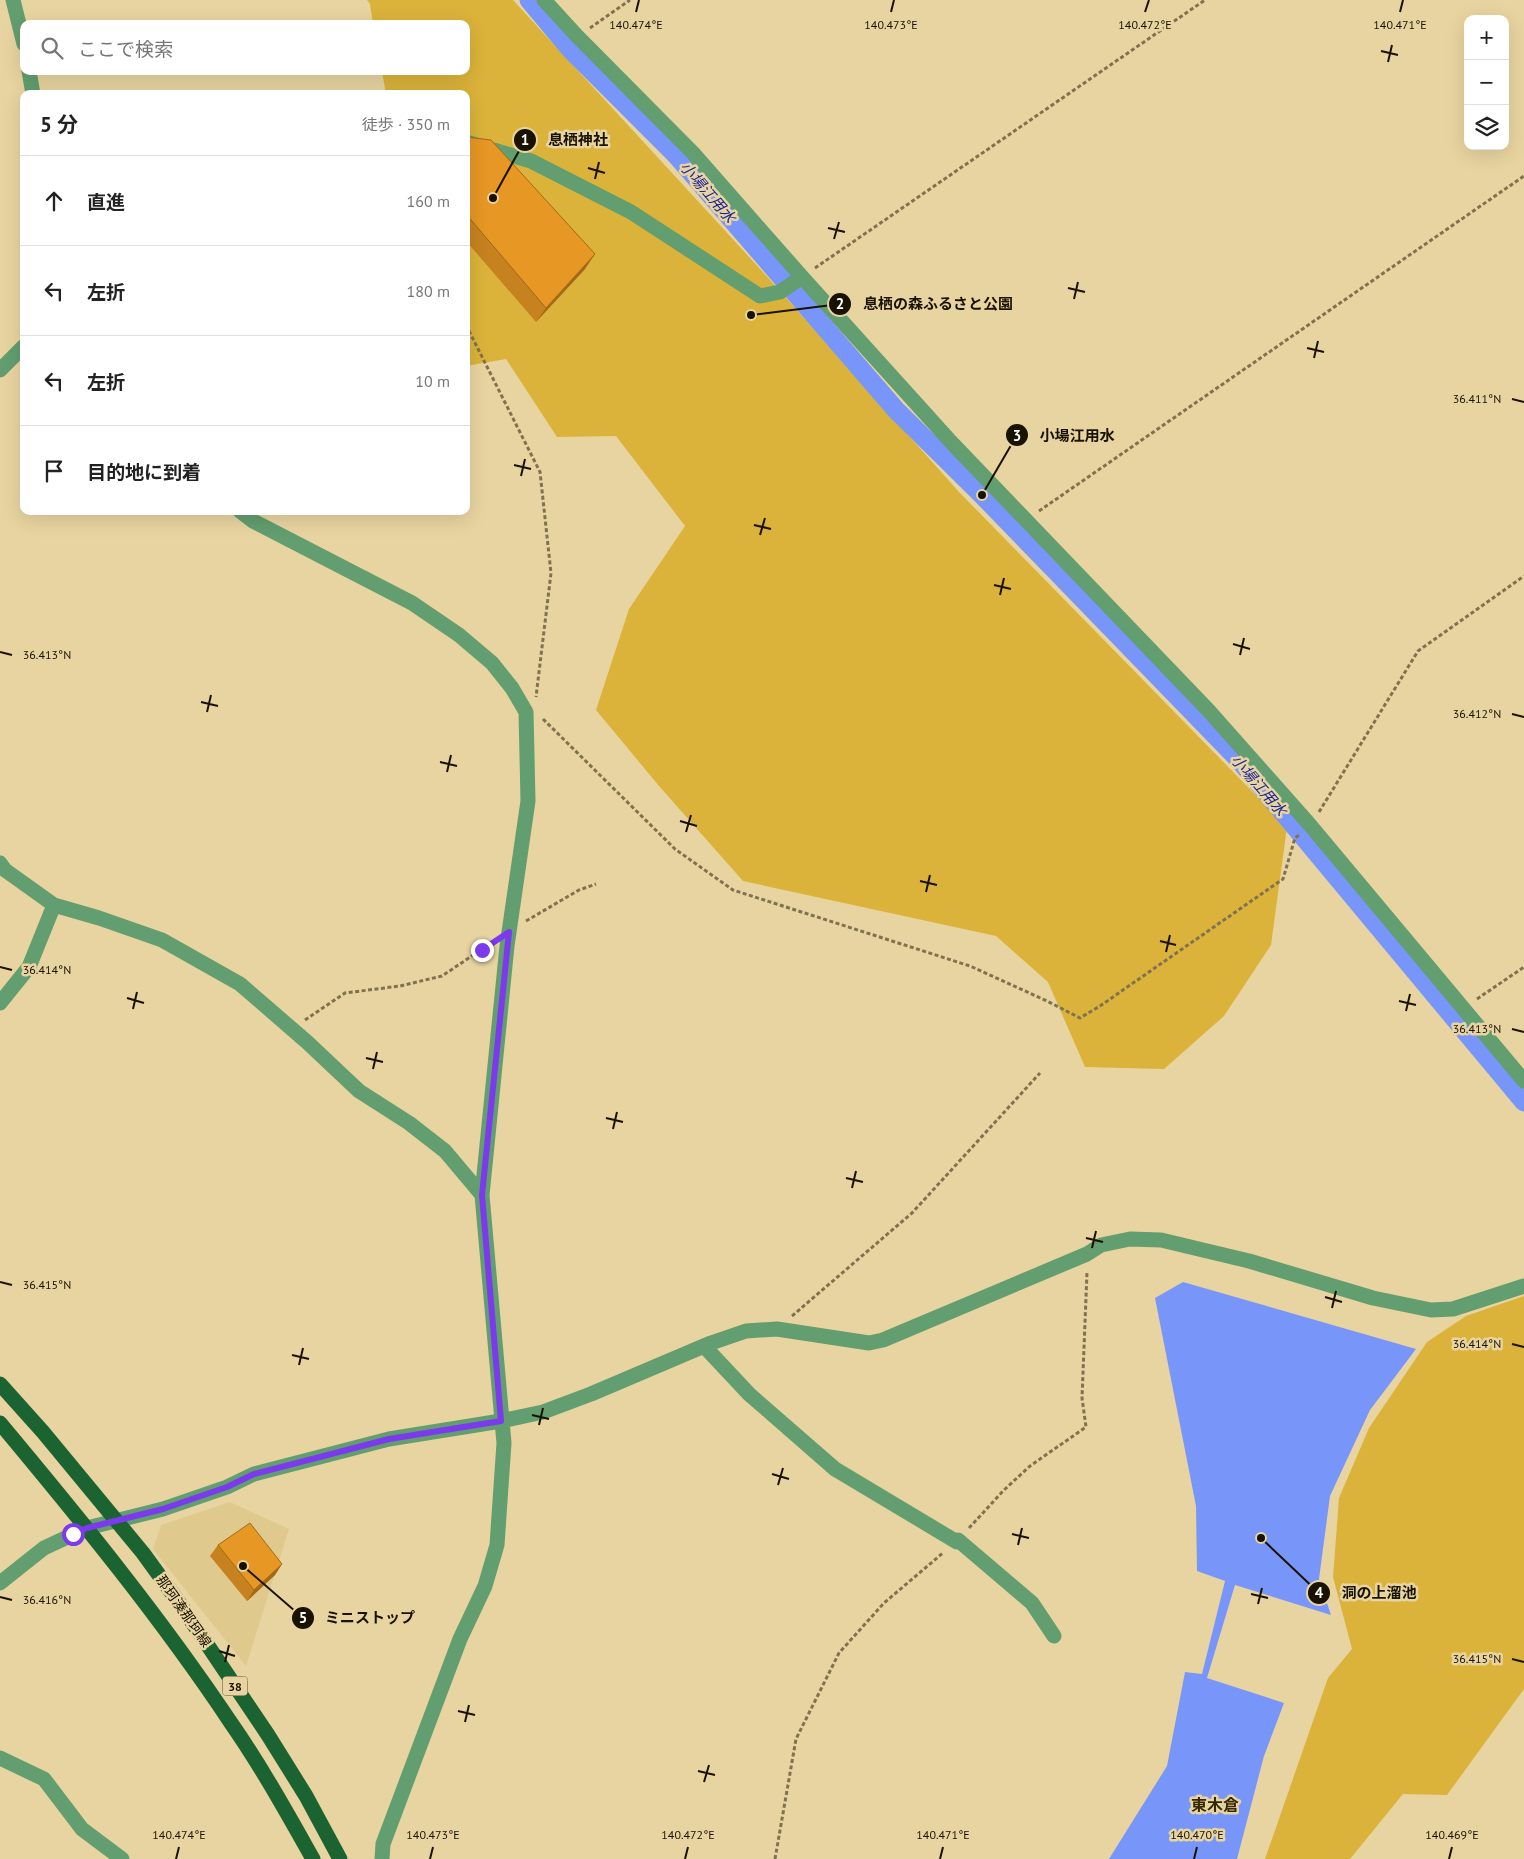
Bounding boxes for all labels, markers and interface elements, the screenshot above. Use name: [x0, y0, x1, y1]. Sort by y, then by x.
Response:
map controls: [1464, 15, 1509, 150]
button: +: [1464, 15, 1509, 60]
text: 140.474°E: [609, 17, 663, 32]
text: 140.473°E: [864, 17, 918, 32]
text: 140.472°E: [1118, 17, 1172, 32]
text: 140.471°E: [1373, 17, 1427, 32]
search box: [20, 20, 470, 75]
icon: search: [38, 34, 66, 62]
text: ここで検索: [78, 37, 173, 61]
button: −: [1464, 60, 1509, 105]
button: layers: [1464, 105, 1509, 150]
text: 5 分: [40, 111, 78, 138]
text: 徒歩 · 350 m: [362, 114, 450, 134]
callout: 息栖神社: [513, 125, 618, 155]
text: 1: [521, 130, 529, 149]
text: 息栖神社: [548, 130, 608, 149]
water label: 小場江用水: [676, 157, 741, 228]
icon: ahead: [40, 187, 68, 215]
text: 直進: [87, 190, 125, 214]
text: 160 m: [407, 191, 450, 211]
icon: left: [40, 277, 68, 305]
text: 左折: [87, 280, 125, 304]
text: 180 m: [407, 281, 450, 301]
callout: 息栖の森ふるさと公園: [828, 289, 1023, 319]
text: 2: [836, 294, 844, 313]
text: 息栖の森ふるさと公園: [863, 294, 1013, 313]
icon: left: [40, 367, 68, 395]
text: 左折: [87, 370, 125, 394]
text: 10 m: [415, 371, 450, 391]
text: 36.411°N: [1453, 391, 1501, 406]
callout: 小場江用水: [1004, 420, 1124, 450]
text: 3: [1013, 426, 1021, 445]
text: 小場江用水: [1039, 426, 1115, 445]
icon: arrive: [40, 457, 68, 485]
text: 目的地に到着: [87, 460, 201, 484]
text: 36.413°N: [23, 647, 71, 662]
text: 36.412°N: [1453, 706, 1501, 721]
water label: 小場江用水: [1227, 750, 1292, 821]
route end: [471, 939, 494, 962]
text: 36.414°N: [23, 962, 71, 977]
text: 36.413°N: [1453, 1021, 1501, 1036]
text: 36.415°N: [23, 1277, 71, 1292]
text: 36.414°N: [1453, 1336, 1501, 1351]
route start: [62, 1523, 85, 1546]
street label: 那珂湊那珂線: [153, 1571, 215, 1651]
callout: 洞の上溜池: [1306, 1578, 1426, 1608]
text: 4: [1315, 1583, 1324, 1602]
text: 洞の上溜池: [1341, 1583, 1417, 1602]
text: 36.416°N: [23, 1592, 71, 1607]
callout: ミニストップ: [290, 1603, 425, 1633]
text: 5: [299, 1608, 307, 1627]
text: ミニストップ: [325, 1608, 415, 1627]
text: 36.415°N: [1453, 1651, 1501, 1666]
road number: 38: [222, 1676, 248, 1695]
district label: 東木倉: [1191, 1795, 1239, 1815]
text: 140.474°E: [152, 1827, 206, 1842]
text: 140.473°E: [406, 1827, 460, 1842]
text: 140.472°E: [661, 1827, 715, 1842]
text: 140.471°E: [916, 1827, 970, 1842]
text: 140.470°E: [1170, 1827, 1224, 1842]
text: 140.469°E: [1425, 1827, 1479, 1842]

